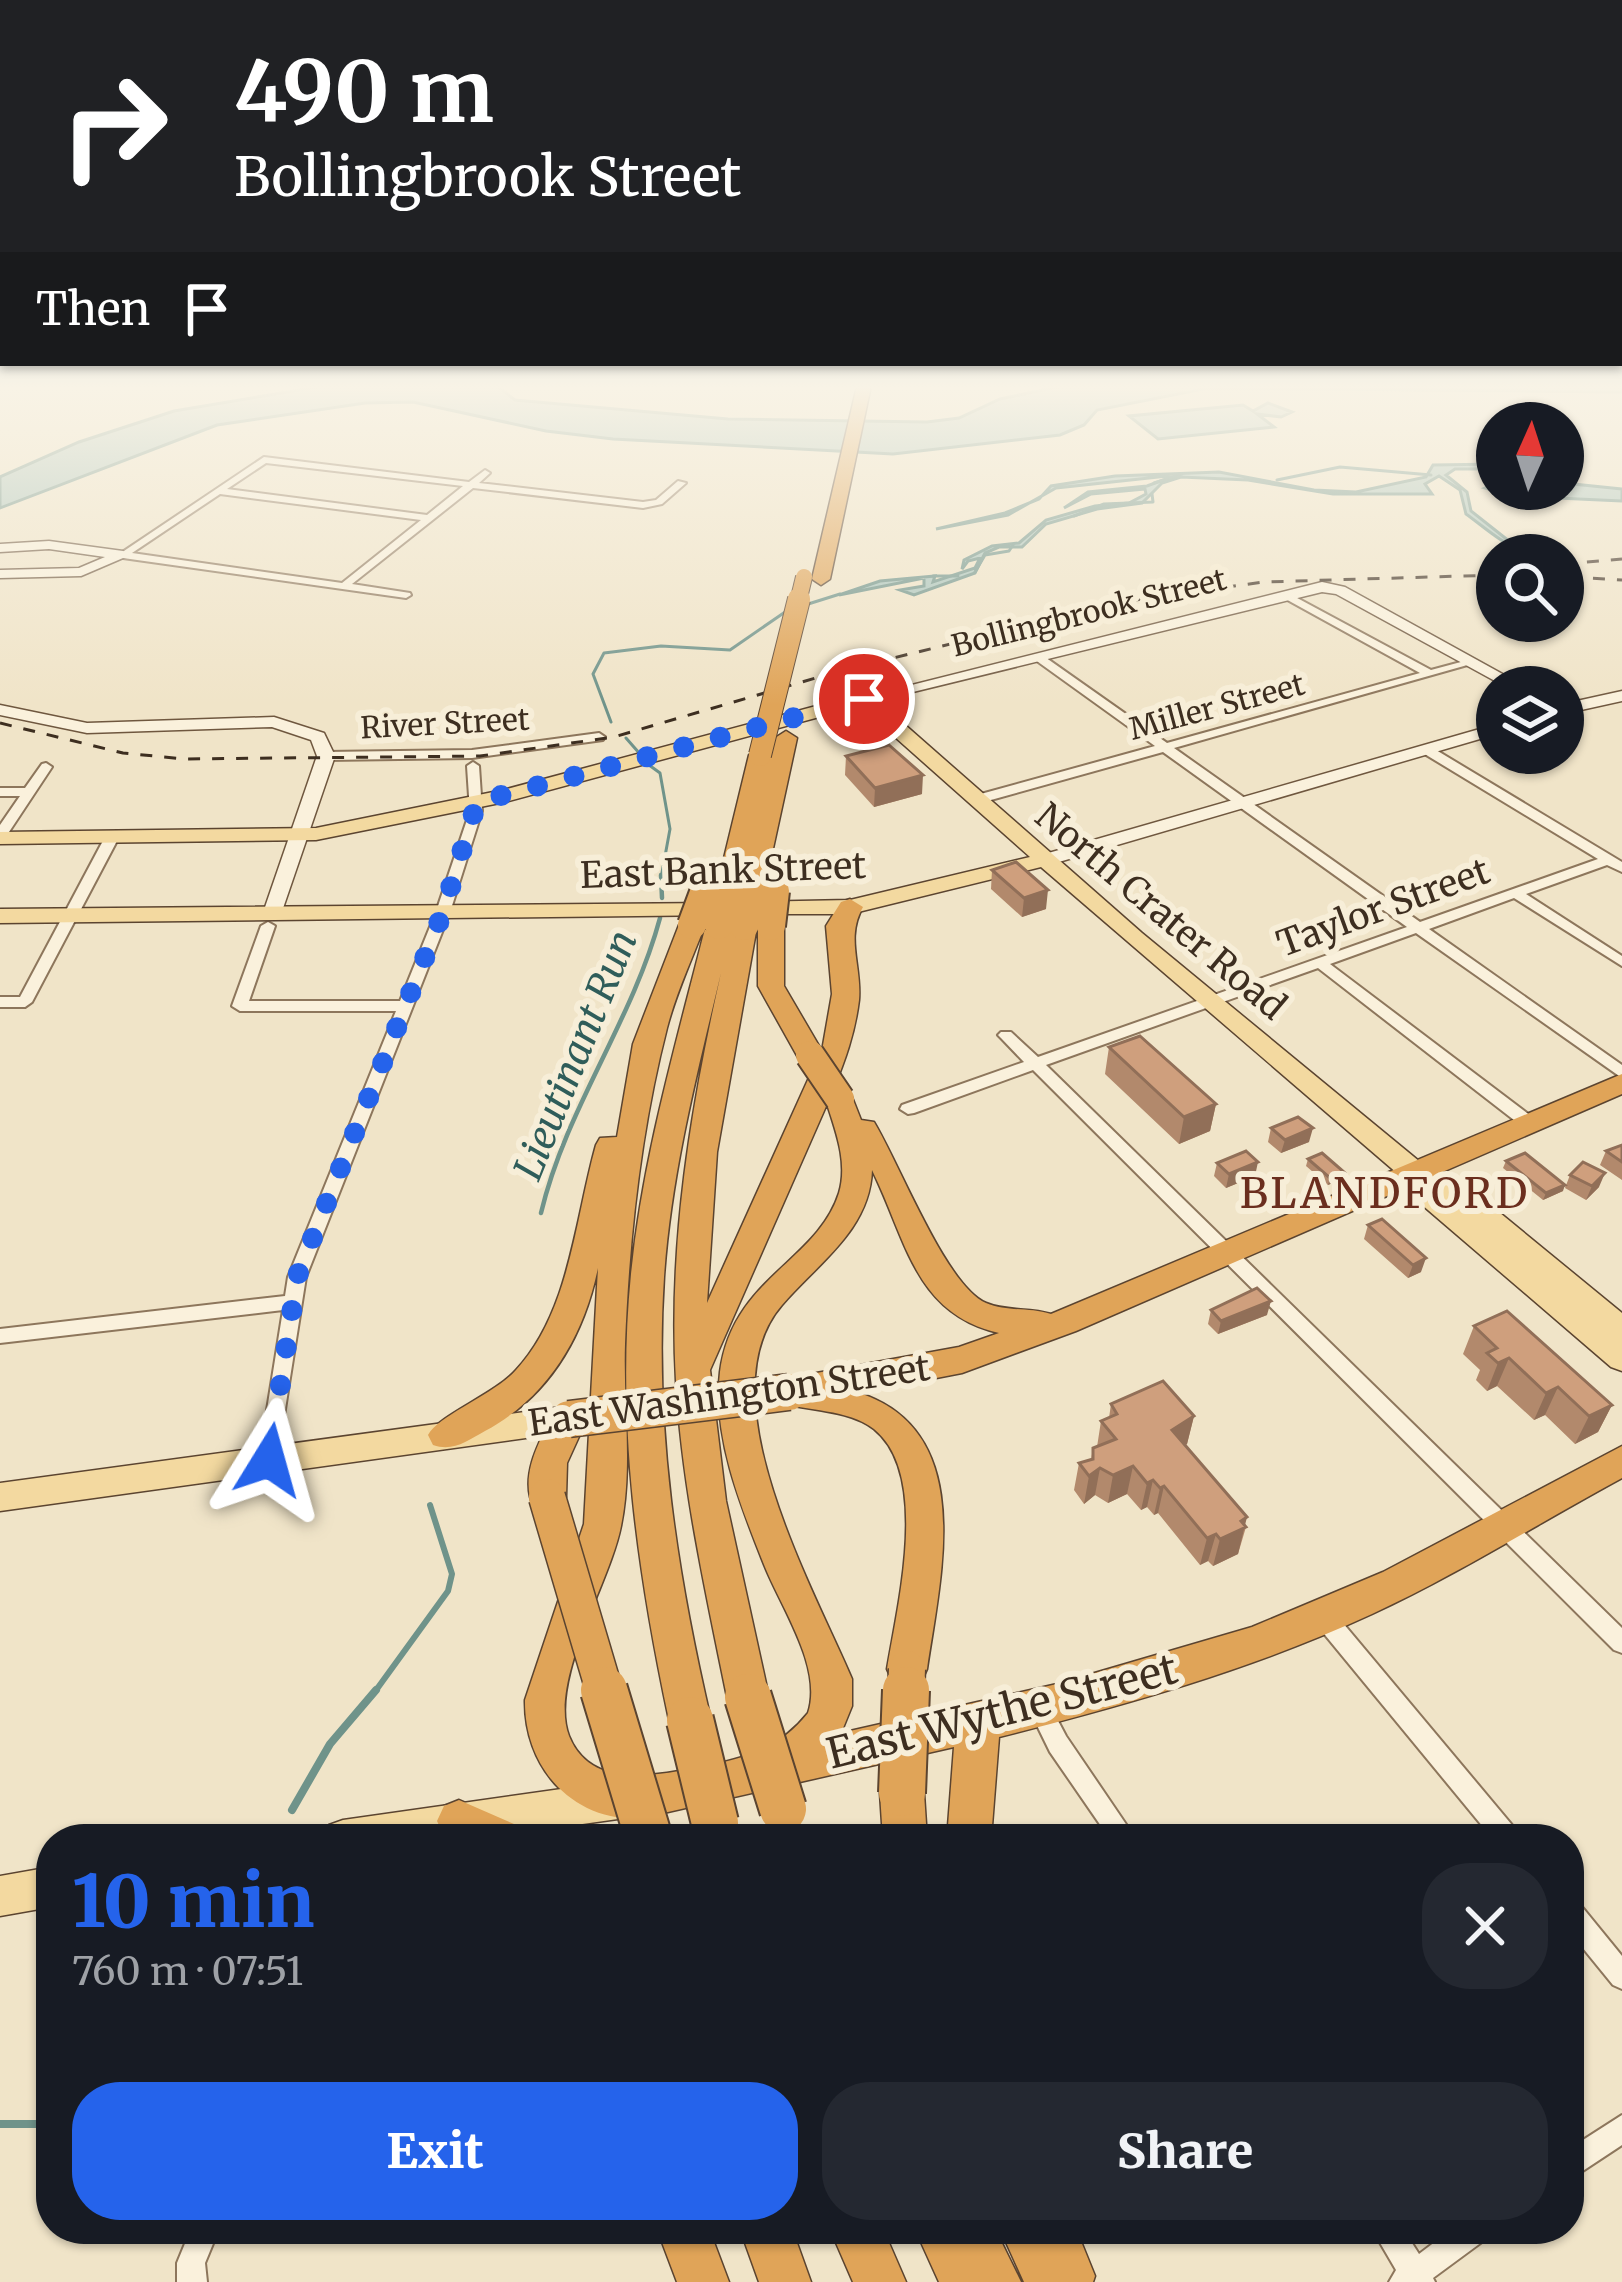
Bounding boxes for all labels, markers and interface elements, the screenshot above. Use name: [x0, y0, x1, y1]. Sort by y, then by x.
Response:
text: 490 m: [234, 39, 494, 145]
icon: right: [36, 48, 192, 204]
text: Bollingbrook Street: [234, 143, 741, 211]
icon: arrive: [174, 276, 240, 342]
text: Then: [36, 281, 150, 337]
north arrow: [1476, 402, 1584, 510]
map controls: [1476, 402, 1584, 774]
button: search: [1476, 534, 1584, 642]
street label: Bollingbrook Street: [947, 559, 1230, 665]
pin: [813, 648, 915, 750]
street label: Miller Street: [1125, 664, 1309, 748]
icon: arrive: [831, 666, 897, 732]
button: layers: [1476, 666, 1584, 774]
street label: River Street: [360, 700, 531, 746]
street label: North Crater Road: [1026, 794, 1295, 1029]
street label: East Bank Street: [579, 843, 867, 898]
street label: Taylor Street: [1271, 848, 1496, 967]
water label: Lieutinant Run: [503, 923, 648, 1187]
district label: BLANDFORD: [1240, 1167, 1530, 1219]
street label: East Washington Street: [525, 1345, 933, 1446]
position arrow: [206, 1397, 332, 1523]
street label: East Wythe Street: [821, 1642, 1183, 1780]
text: 10 min: [72, 1856, 315, 1947]
button: close: [1422, 1863, 1548, 1989]
text: 760 m · 07:51: [72, 1947, 303, 1996]
button: Exit: [72, 2082, 798, 2220]
button: Share: [822, 2082, 1548, 2220]

